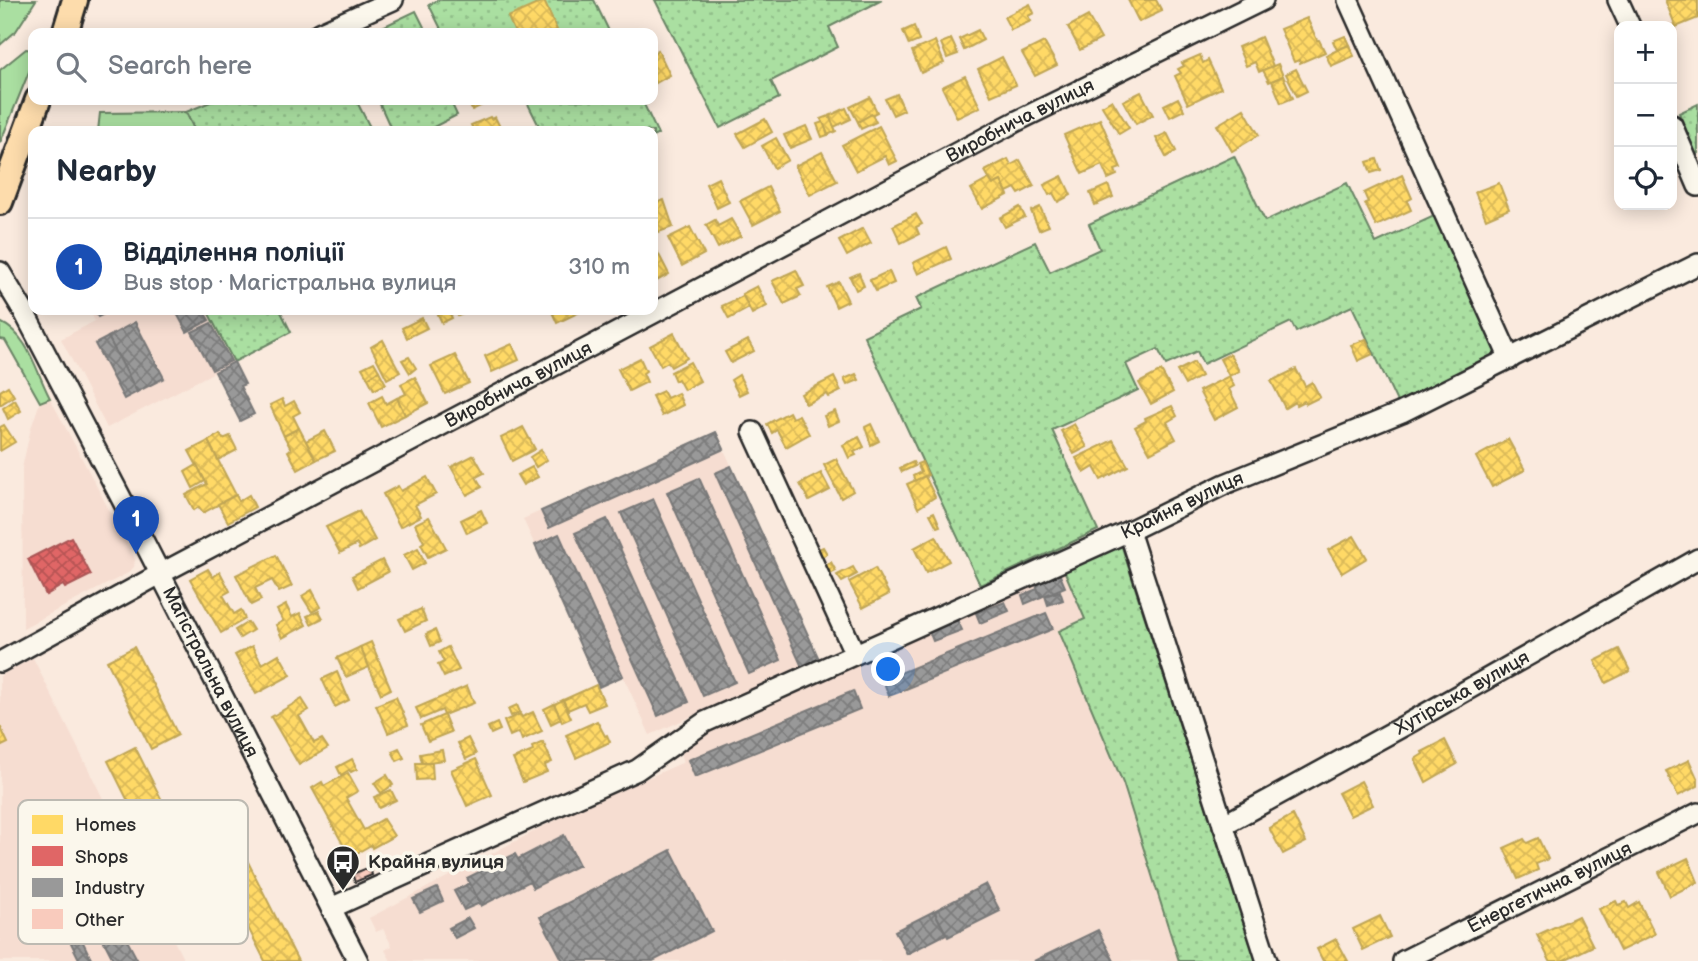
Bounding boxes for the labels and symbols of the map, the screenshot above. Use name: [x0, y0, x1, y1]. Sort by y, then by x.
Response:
street label: Виробнича вулиця: [942, 73, 1098, 168]
street label: Виробнича вулиця: [441, 336, 596, 433]
street label: Крайня вулиця: [1117, 466, 1247, 545]
pin: 1: [113, 496, 159, 554]
street label: Магістральна вулиця: [157, 583, 264, 761]
street label: Хутірська вулиця: [1391, 646, 1533, 740]
your location: [871, 652, 905, 686]
legend: [18, 800, 248, 944]
text: Homes: [75, 814, 136, 837]
street label: Енергетична вулиця: [1464, 837, 1636, 938]
bus stop icon: Крайня вулиця: [324, 843, 362, 892]
text: Shops: [75, 846, 128, 869]
place label: Крайня вулиця: [368, 851, 504, 874]
text: Industry: [75, 877, 145, 900]
text: Other: [75, 909, 125, 932]

